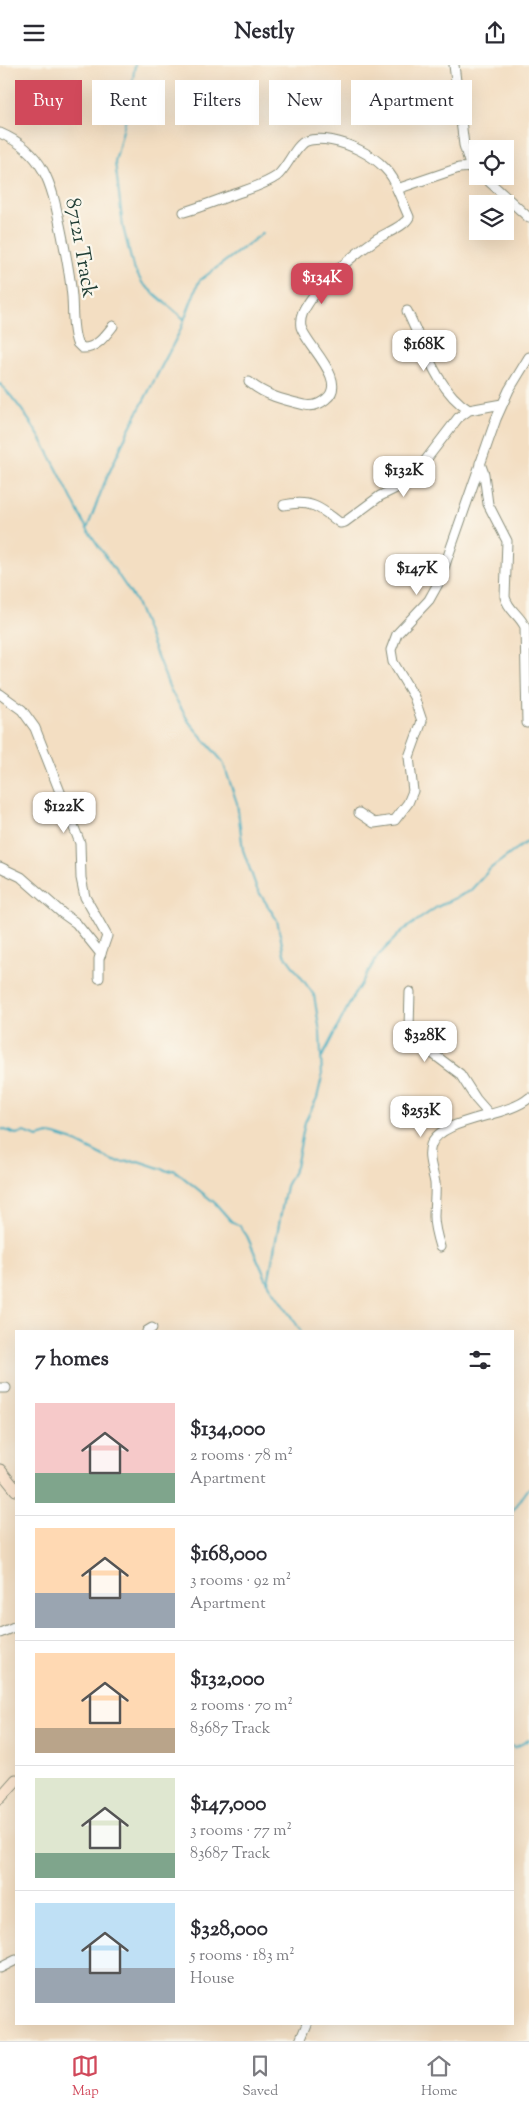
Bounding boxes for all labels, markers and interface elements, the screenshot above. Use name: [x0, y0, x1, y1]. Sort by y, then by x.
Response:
text: Nestly: [234, 17, 295, 49]
icon: menu: [20, 19, 48, 47]
icon: share: [481, 19, 509, 47]
chip: Buy: [15, 80, 82, 125]
chip: Rent: [92, 80, 165, 125]
chip: Filters: [175, 80, 259, 125]
chip: New: [269, 80, 341, 125]
chip: Apartment: [351, 80, 472, 125]
map controls: [469, 140, 514, 240]
button: locate: [469, 140, 514, 185]
button: layers: [469, 195, 514, 240]
street label: 87121 Track: [56, 196, 104, 301]
pin: $134K: [287, 263, 357, 305]
text: $134K: [302, 267, 342, 290]
pin: $168K: [389, 329, 459, 372]
text: $168K: [403, 334, 445, 357]
pin: $132K: [369, 455, 439, 498]
text: $132K: [384, 460, 424, 483]
pin: $147K: [382, 553, 452, 596]
text: $147K: [396, 558, 438, 581]
pin: $122K: [29, 791, 99, 834]
text: $122K: [44, 796, 84, 819]
pin: $328K: [390, 1021, 460, 1063]
text: $328K: [404, 1025, 446, 1048]
pin: $253K: [386, 1095, 456, 1138]
text: $253K: [401, 1100, 441, 1123]
text: 7 homes: [35, 1345, 109, 1375]
icon: filters: [466, 1346, 494, 1374]
text: $134,000: [190, 1415, 265, 1445]
icon: home: [75, 1423, 135, 1483]
text: 2 rooms · 78 m²: [190, 1445, 293, 1468]
text: Apartment: [190, 1468, 266, 1491]
text: $168,000: [190, 1540, 267, 1570]
icon: home: [75, 1548, 135, 1608]
text: 3 rooms · 92 m²: [190, 1570, 291, 1593]
text: Apartment: [190, 1593, 266, 1616]
text: $132,000: [190, 1665, 265, 1695]
icon: home: [75, 1673, 135, 1733]
text: 2 rooms · 70 m²: [190, 1695, 293, 1718]
text: 83687 Track: [190, 1718, 271, 1741]
text: $147,000: [190, 1790, 266, 1820]
icon: home: [75, 1798, 135, 1858]
text: 3 rooms · 77 m²: [190, 1820, 292, 1843]
text: 83687 Track: [190, 1843, 271, 1866]
text: $328,000: [190, 1915, 268, 1945]
icon: home: [75, 1923, 135, 1983]
text: 5 rooms · 183 m²: [190, 1945, 295, 1968]
text: House: [190, 1968, 234, 1991]
tab: Map: [71, 2052, 99, 2102]
tab: Saved: [242, 2052, 278, 2102]
tab: Home: [421, 2052, 458, 2102]

